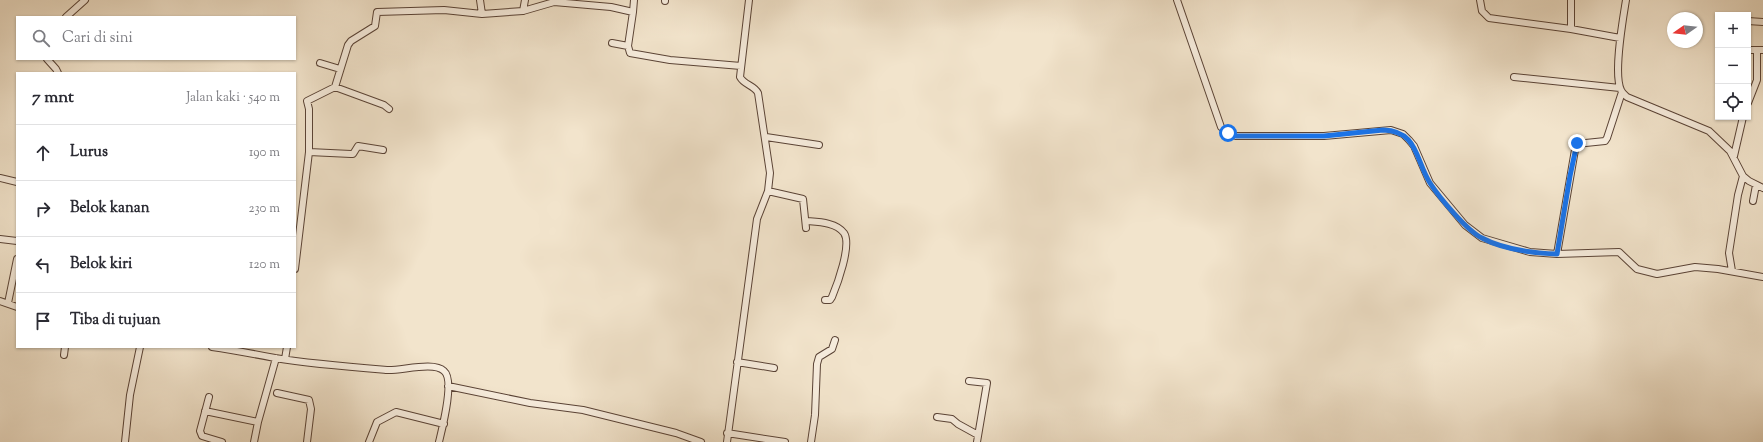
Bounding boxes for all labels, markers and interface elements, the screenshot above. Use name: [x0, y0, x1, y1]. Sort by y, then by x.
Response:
north arrow: [1667, 12, 1703, 48]
map controls: [1715, 12, 1751, 120]
button: +: [1715, 12, 1751, 48]
search box: [16, 16, 296, 60]
icon: search: [30, 27, 52, 49]
text: Cari di sini: [62, 28, 133, 49]
button: −: [1715, 48, 1751, 84]
button: locate: [1715, 84, 1751, 120]
text: 7 mnt: [32, 86, 74, 110]
text: Jalan kaki · 540 m: [186, 89, 280, 107]
route start: [1219, 124, 1237, 142]
route end: [1568, 134, 1586, 152]
icon: ahead: [32, 142, 54, 164]
text: Lurus: [70, 142, 108, 163]
text: 190 m: [249, 144, 280, 162]
icon: right: [32, 198, 54, 220]
text: Belok kanan: [70, 198, 150, 219]
text: 230 m: [248, 200, 280, 218]
icon: left: [32, 254, 54, 276]
text: Belok kiri: [70, 254, 132, 275]
text: 120 m: [249, 256, 280, 274]
icon: arrive: [32, 310, 54, 332]
text: Tiba di tujuan: [70, 310, 161, 331]

